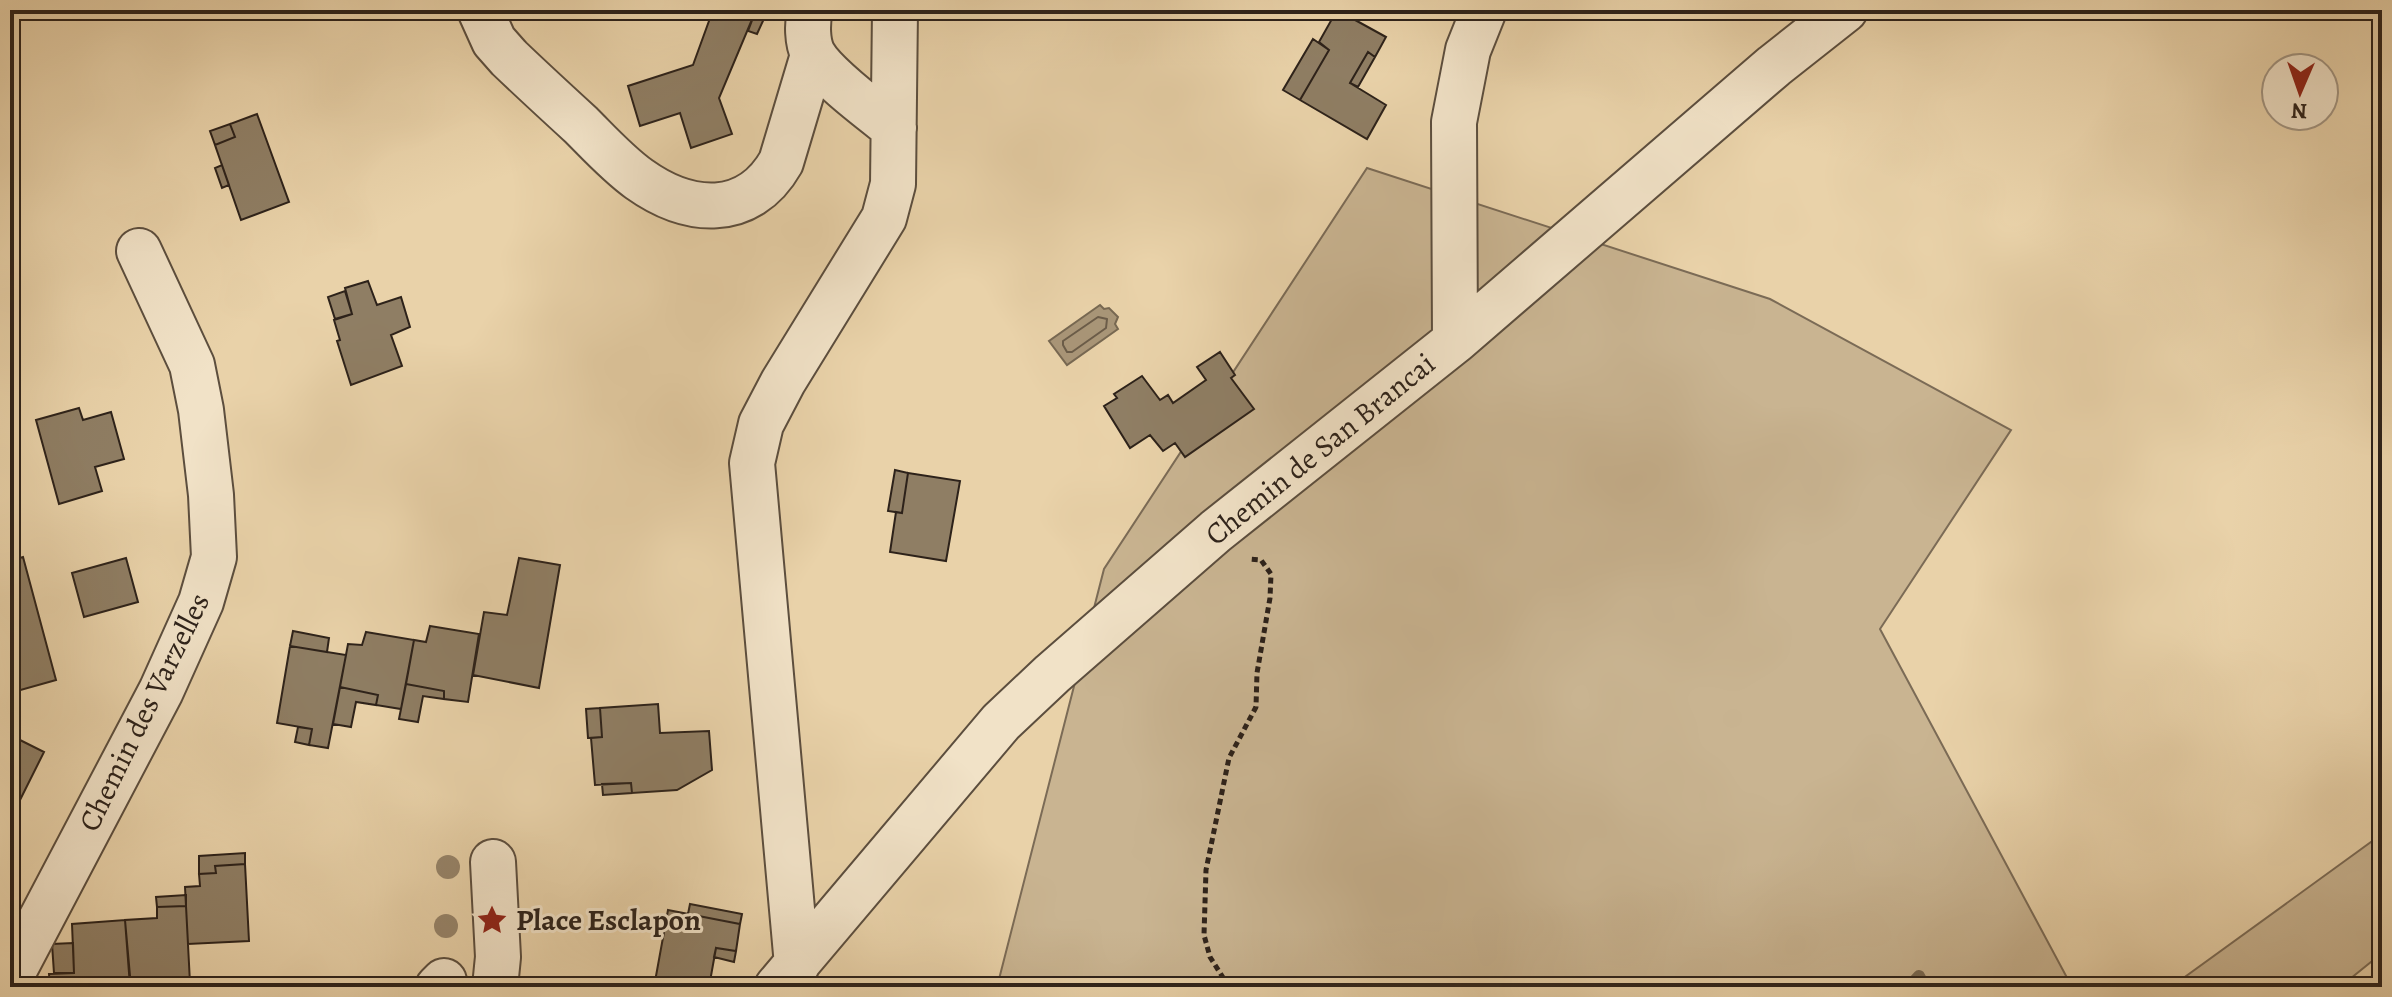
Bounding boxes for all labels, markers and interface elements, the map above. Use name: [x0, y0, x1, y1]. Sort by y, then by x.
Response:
north arrow: [2260, 52, 2340, 132]
text: N: [2291, 96, 2308, 126]
street label: Chemin de San Brancai: [1197, 344, 1443, 554]
street label: Chemin des Varzelles: [69, 586, 219, 838]
place label: Place Esclapon: [516, 900, 701, 940]
place icon: Place Esclapon: [475, 903, 509, 937]

